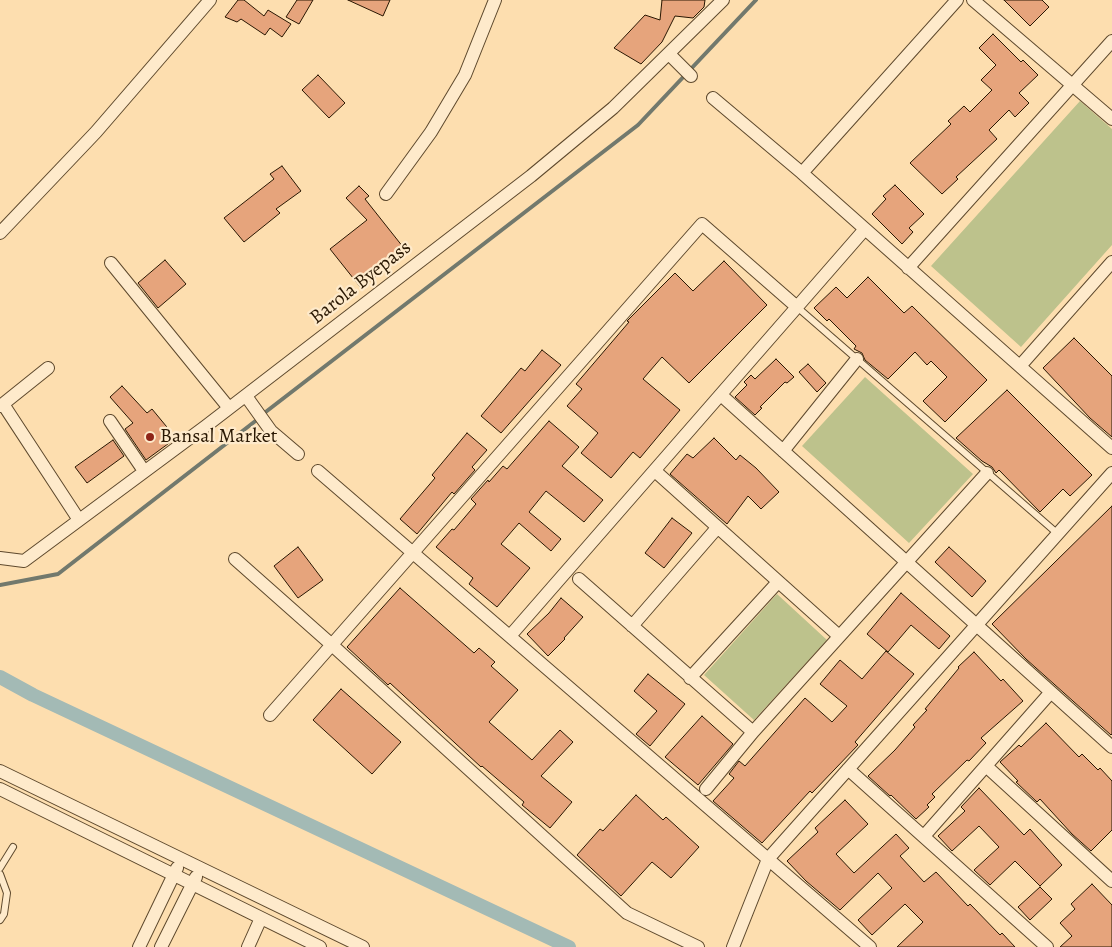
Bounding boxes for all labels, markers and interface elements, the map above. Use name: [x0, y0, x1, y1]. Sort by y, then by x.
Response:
street label: Barola Byepass: [306, 236, 416, 330]
place label: Bansal Market: [160, 425, 277, 449]
marker: Bansal Market: [144, 431, 156, 443]

